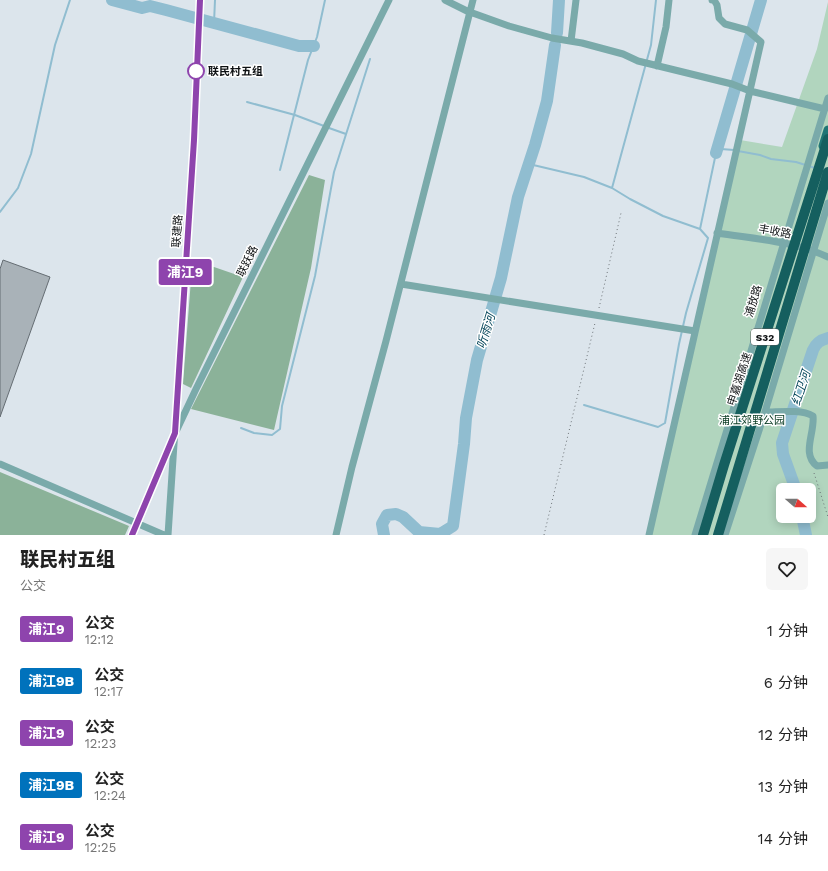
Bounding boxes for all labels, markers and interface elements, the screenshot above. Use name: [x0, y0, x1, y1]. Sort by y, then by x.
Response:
marker: 联民村五组: [187, 62, 205, 80]
place label: 联民村五组: [208, 65, 263, 78]
street label: 联建路: [170, 214, 185, 248]
street label: 丰收路: [758, 222, 792, 241]
street label: 联跃路: [234, 244, 261, 279]
line badge: 浦江9: [162, 259, 208, 285]
text: 浦江9: [167, 264, 203, 280]
street label: 浦放路: [742, 283, 765, 319]
water label: 听雨河: [474, 310, 499, 350]
road number: S32: [751, 329, 779, 345]
street label: 申嘉湖高速: [725, 351, 754, 407]
water label: 红卫河: [789, 367, 814, 407]
park label: 浦江郊野公园: [719, 414, 785, 427]
north arrow: [776, 483, 816, 523]
map controls: [776, 483, 816, 523]
text: 联民村五组: [20, 548, 115, 571]
button: heart: [766, 548, 808, 590]
text: 公交: [20, 578, 46, 593]
text: 公交: [85, 614, 115, 632]
text: 浦江9: [28, 621, 65, 637]
text: 1 分钟: [767, 622, 808, 640]
text: 12:12: [85, 632, 114, 647]
text: 公交: [94, 666, 124, 684]
text: 浦江9B: [28, 673, 74, 689]
text: 6 分钟: [764, 674, 808, 692]
text: 12:17: [94, 684, 123, 699]
text: 公交: [85, 718, 115, 736]
text: 浦江9: [28, 725, 65, 741]
text: 12 分钟: [758, 726, 808, 744]
text: 12:23: [85, 736, 116, 751]
text: 公交: [94, 770, 124, 788]
text: 浦江9B: [28, 777, 74, 793]
text: 13 分钟: [758, 778, 808, 796]
text: 12:24: [94, 788, 126, 803]
text: 公交: [85, 822, 115, 840]
text: 浦江9: [28, 829, 65, 845]
text: 14 分钟: [758, 830, 808, 848]
text: 12:25: [85, 840, 116, 855]

